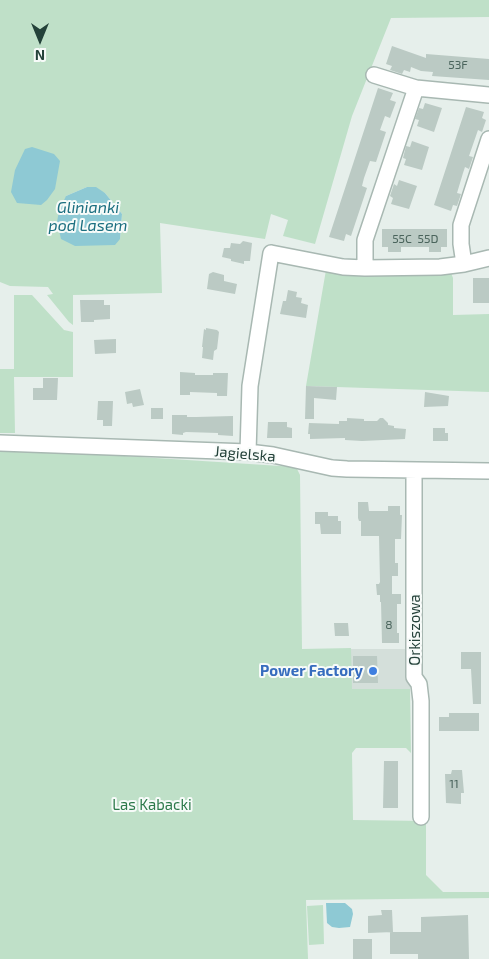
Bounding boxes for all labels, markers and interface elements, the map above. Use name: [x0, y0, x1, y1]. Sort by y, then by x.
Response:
north arrow: [15, 15, 65, 65]
text: N: [35, 47, 45, 64]
house number: 53F: [448, 58, 468, 72]
water label: Glinianki pod Lasem: [49, 198, 127, 236]
house number: 55C: [392, 232, 412, 246]
house number: 55D: [418, 232, 438, 246]
street label: Jagielska: [214, 442, 276, 466]
street label: Orkiszowa: [406, 594, 424, 666]
house number: 8: [385, 618, 393, 632]
place label: Power Factory: [260, 662, 363, 680]
marker: Power Factory: [367, 665, 379, 677]
house number: 11: [449, 777, 459, 791]
park label: Las Kabacki: [112, 796, 192, 814]

